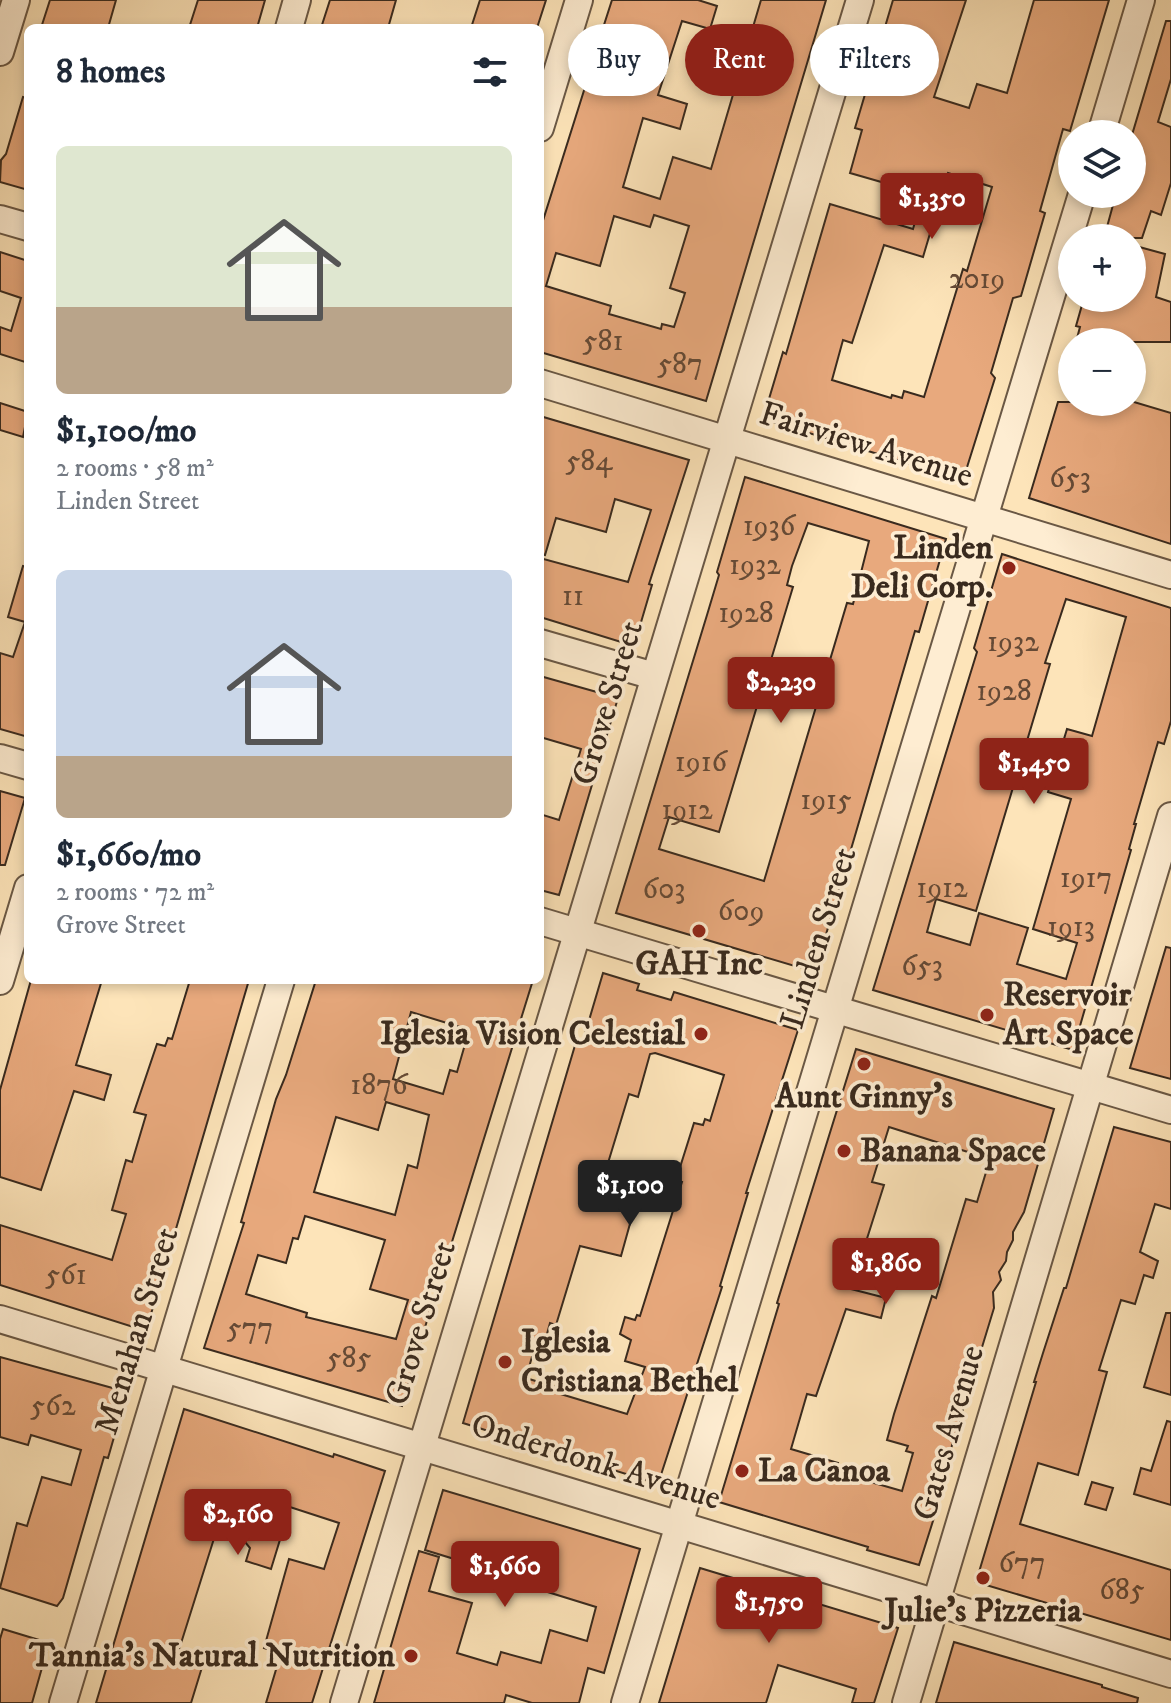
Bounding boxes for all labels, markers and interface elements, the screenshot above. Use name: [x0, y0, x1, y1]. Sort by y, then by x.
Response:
chip: Buy: [568, 24, 669, 96]
chip: Rent: [685, 24, 794, 96]
chip: Filters: [810, 24, 939, 96]
icon: filters: [468, 50, 512, 94]
text: 8 homes: [56, 51, 165, 93]
map controls: [1058, 120, 1146, 416]
button: layers: [1058, 120, 1146, 208]
pin: $1,350: [867, 173, 997, 241]
text: $1,350: [898, 182, 966, 215]
icon: home: [212, 198, 356, 342]
button: +: [1058, 224, 1146, 312]
house number: 2019: [949, 261, 1005, 298]
house number: 581: [583, 323, 623, 360]
button: −: [1058, 328, 1146, 416]
house number: 587: [657, 346, 703, 383]
street label: Fairview Avenue: [754, 393, 978, 497]
text: $1,100/mo: [56, 410, 196, 452]
house number: 584: [565, 443, 613, 480]
text: 2 rooms · 58 m²: [56, 452, 214, 485]
house number: 653: [1049, 460, 1091, 497]
text: Linden Street: [56, 485, 199, 518]
house number: 1936: [743, 508, 797, 545]
place label: Linden Deli Corp.: [851, 527, 993, 608]
house number: 1932: [729, 547, 781, 584]
marker: Linden Deli Corp.: [1000, 559, 1018, 577]
house number: 11: [562, 578, 584, 615]
house number: 1928: [718, 595, 774, 632]
street label: Grove Street: [563, 616, 653, 790]
icon: home: [212, 622, 356, 766]
house number: 1932: [987, 624, 1039, 661]
pin: $2,230: [716, 657, 846, 725]
text: $2,230: [746, 666, 816, 699]
house number: 1928: [976, 673, 1032, 710]
pin: $1,450: [969, 738, 1099, 806]
house number: 1916: [675, 744, 729, 781]
text: $1,450: [998, 747, 1070, 780]
house number: 1915: [800, 782, 852, 819]
house number: 1912: [661, 792, 713, 829]
text: $1,660/mo: [56, 834, 201, 876]
street label: Linden Street: [772, 842, 867, 1034]
house number: 1917: [1060, 860, 1112, 897]
house number: 1912: [916, 870, 968, 907]
house number: 603: [643, 871, 685, 908]
text: 2 rooms · 72 m²: [56, 876, 214, 909]
house number: 609: [718, 893, 764, 930]
text: Grove Street: [56, 909, 186, 942]
house number: 1913: [1047, 909, 1095, 946]
marker: GAH Inc: [690, 922, 708, 940]
place label: GAH Inc: [635, 943, 763, 985]
house number: 653: [901, 948, 943, 985]
place label: Reservoir Art Space: [1002, 974, 1134, 1055]
marker: Reservoir Art Space: [978, 1006, 996, 1024]
place label: Iglesia Vision Celestial: [380, 1013, 686, 1055]
marker: Iglesia Vision Celestial: [692, 1025, 710, 1043]
marker: Aunt Ginny's: [855, 1055, 873, 1073]
house number: 1876: [350, 1067, 409, 1104]
place label: Aunt Ginny's: [774, 1076, 953, 1118]
place label: Banana Space: [860, 1130, 1046, 1172]
marker: Banana Space: [835, 1142, 853, 1160]
pin: $1,100: [565, 1160, 695, 1228]
text: $1,100: [596, 1169, 664, 1202]
street label: Menahan Street: [86, 1222, 188, 1440]
street label: Grove Street: [376, 1236, 466, 1410]
pin: $1,860: [821, 1238, 951, 1306]
text: $1,860: [850, 1247, 922, 1280]
house number: 561: [45, 1257, 87, 1294]
house number: 577: [227, 1310, 273, 1347]
place label: Iglesia Cristiana Bethel: [521, 1321, 739, 1402]
house number: 585: [327, 1340, 371, 1377]
street label: Gates Avenue: [904, 1341, 994, 1525]
marker: Iglesia Cristiana Bethel: [496, 1353, 514, 1371]
house number: 562: [30, 1388, 76, 1425]
street label: Onderdonk Avenue: [466, 1404, 726, 1520]
place label: La Canoa: [758, 1450, 890, 1492]
marker: La Canoa: [733, 1462, 751, 1480]
pin: $2,160: [173, 1489, 303, 1557]
text: $2,160: [202, 1498, 274, 1531]
pin: $1,660: [440, 1541, 570, 1609]
house number: 677: [998, 1545, 1046, 1582]
text: $1,660: [469, 1550, 541, 1583]
marker: Julie's Pizzeria: [974, 1569, 992, 1587]
house number: 685: [1099, 1572, 1145, 1609]
pin: $1,750: [704, 1577, 834, 1645]
text: $1,750: [734, 1586, 804, 1619]
place label: Julie's Pizzeria: [880, 1590, 1082, 1632]
place label: Tannia's Natural Nutrition: [28, 1635, 395, 1677]
marker: Tannia's Natural Nutrition: [402, 1647, 420, 1665]

